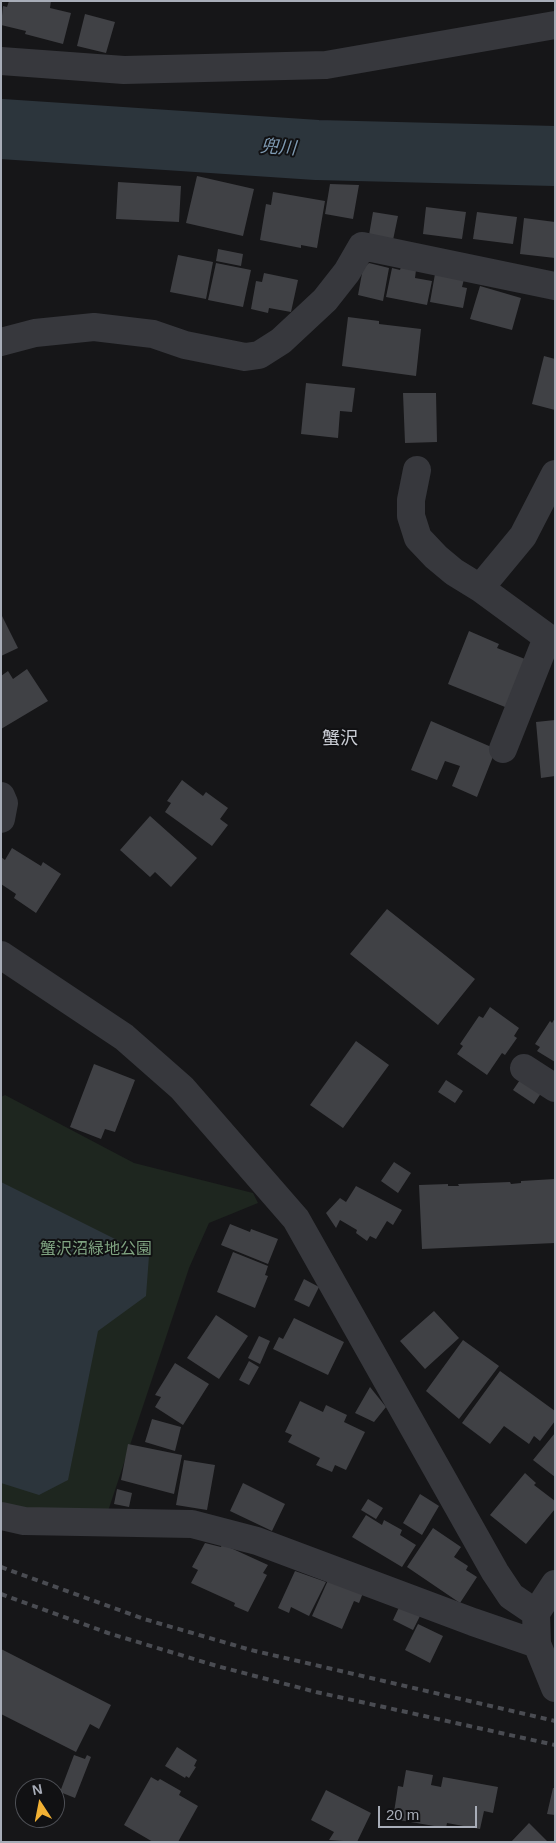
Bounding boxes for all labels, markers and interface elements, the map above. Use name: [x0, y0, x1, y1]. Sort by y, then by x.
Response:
water label: 兜川: [259, 136, 297, 160]
district label: 蟹沢: [322, 728, 358, 750]
park label: 蟹沢沼緑地公園: [40, 1240, 152, 1260]
north arrow: [15, 1778, 65, 1828]
text: N: [31, 1780, 44, 1798]
scale bar: [381, 1796, 480, 1828]
text: 20 m: [386, 1806, 419, 1823]

